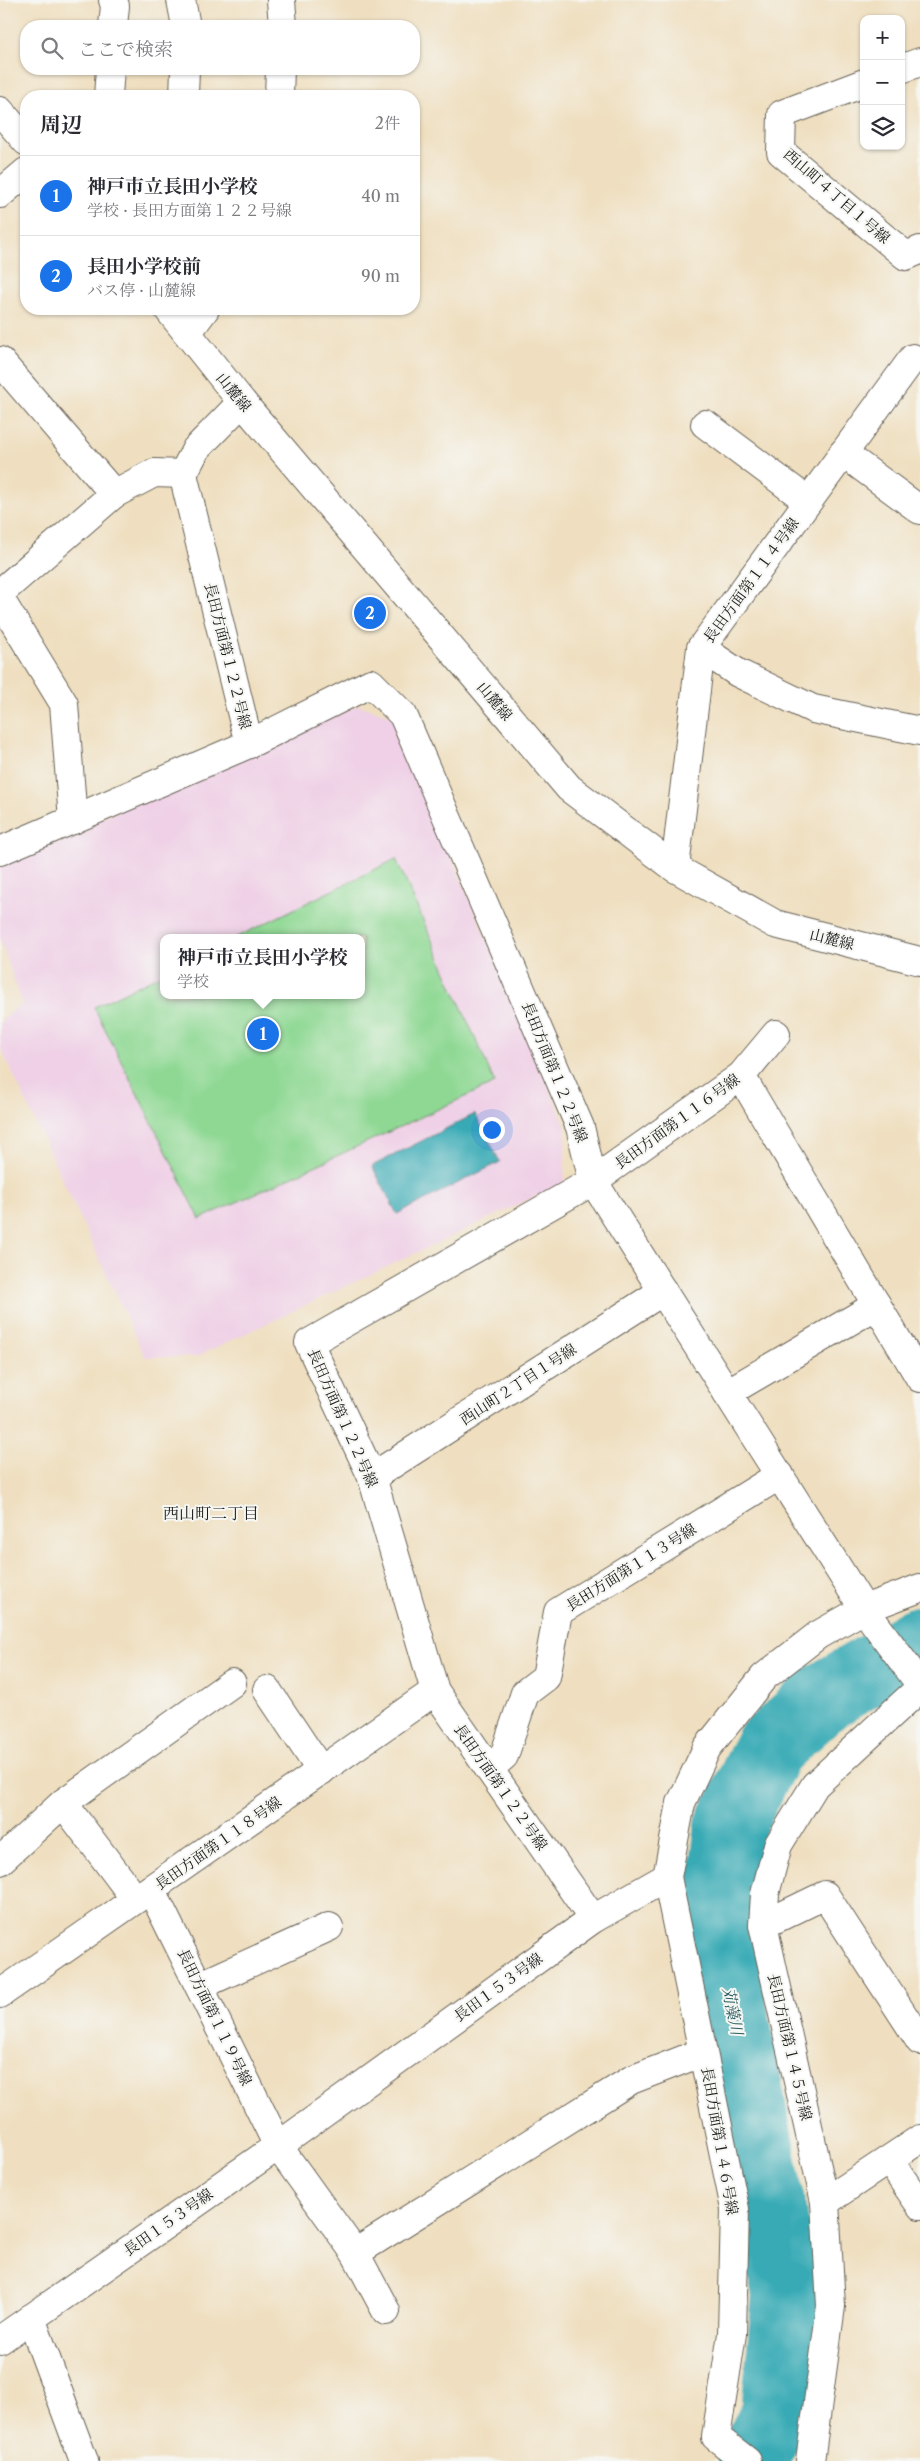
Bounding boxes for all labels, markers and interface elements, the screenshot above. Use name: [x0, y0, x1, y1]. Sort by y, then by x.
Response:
map controls: [860, 15, 905, 150]
button: +: [860, 15, 905, 60]
search box: [20, 20, 420, 75]
icon: search: [38, 34, 66, 62]
text: ここで検索: [78, 38, 173, 61]
button: −: [860, 60, 905, 105]
button: layers: [860, 105, 905, 150]
text: 周辺: [40, 112, 82, 137]
text: 2件: [375, 113, 400, 133]
street label: 西山町４丁目１号線: [780, 145, 894, 247]
text: 神戸市立長田小学校: [87, 175, 258, 198]
text: 1: [52, 186, 60, 206]
text: 40 m: [361, 186, 400, 206]
text: 学校 · 長田方面第１２２号線: [87, 200, 292, 220]
text: 長田小学校前: [87, 255, 201, 278]
text: 2: [51, 266, 61, 286]
text: 90 m: [361, 266, 400, 286]
text: バス停 · 山麓線: [87, 280, 196, 300]
street label: 山麓線: [212, 369, 256, 415]
street label: 長田方面第１１４号線: [699, 514, 803, 646]
street label: 長田方面第１２２号線: [201, 581, 255, 731]
pin: 2: [354, 594, 386, 632]
street label: 山麓線: [473, 678, 517, 724]
street label: 山麓線: [808, 924, 856, 954]
popup: [160, 934, 365, 999]
text: 神戸市立長田小学校: [177, 946, 348, 969]
text: 学校: [177, 971, 209, 991]
street label: 長田方面第１２２号線: [518, 999, 592, 1145]
pin: 1: [247, 1015, 279, 1053]
street label: 長田方面第１１６号線: [611, 1069, 743, 1173]
your location: [479, 1117, 505, 1143]
street label: 西山町２丁目１号線: [456, 1339, 580, 1429]
street label: 長田方面第１２２号線: [304, 1346, 382, 1490]
district label: 西山町二丁目: [163, 1503, 259, 1523]
street label: 長田方面第１１３号線: [562, 1519, 700, 1615]
street label: 長田方面第１２２号線: [450, 1720, 552, 1854]
street label: 長田方面第１１８号線: [151, 1792, 285, 1894]
street label: 長田方面第１１９号線: [174, 1945, 256, 2089]
street label: 長田１５３号線: [450, 1948, 546, 2026]
street label: 長田方面第１４５号線: [764, 1972, 816, 2122]
water label: 苅藻川: [719, 1986, 748, 2038]
street label: 長田方面第１４６号線: [698, 2065, 742, 2217]
street label: 長田１５３号線: [120, 2184, 216, 2260]

